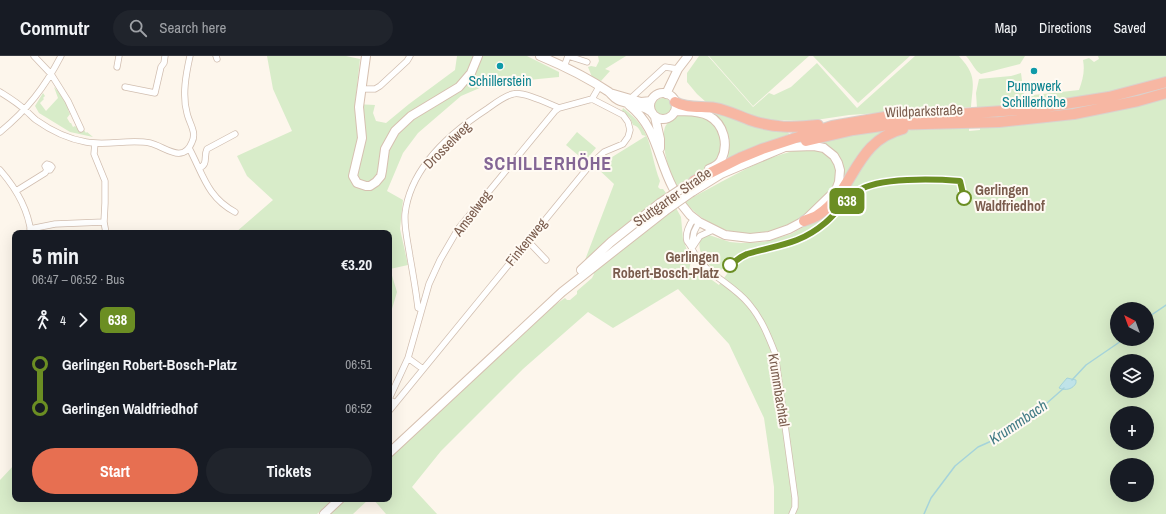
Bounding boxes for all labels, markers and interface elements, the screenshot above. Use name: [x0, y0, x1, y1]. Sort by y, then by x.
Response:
search box: [113, 10, 393, 46]
text: Commutr: [20, 15, 89, 41]
icon: search: [127, 17, 149, 39]
text: Search here: [159, 17, 226, 38]
text: Map: [995, 19, 1017, 37]
text: Directions: [1039, 19, 1091, 37]
text: Saved: [1113, 19, 1146, 37]
marker: Schillerstein: [495, 61, 505, 71]
marker: Pumpwerk Schillerhöhe: [1029, 66, 1039, 76]
place label: Schillerstein: [468, 72, 532, 90]
place label: Pumpwerk Schillerhöhe: [1002, 77, 1066, 111]
street label: Wildparkstraße: [885, 101, 963, 121]
street label: Drosselweg: [419, 117, 475, 173]
district label: SCHILLERHÖHE: [484, 151, 612, 176]
street label: Stuttgarter Straße: [629, 163, 715, 231]
place label: Gerlingen Waldfriedhof: [975, 181, 1045, 215]
street label: Amselweg: [448, 186, 495, 240]
line badge: 638: [824, 188, 870, 214]
marker: Gerlingen Waldfriedhof: [956, 190, 972, 206]
text: 638: [837, 192, 857, 210]
street label: Finkenweg: [501, 214, 551, 269]
text: 5 min: [32, 241, 79, 271]
place label: Gerlingen Robert-Bosch-Platz: [612, 248, 719, 282]
text: €3.20: [341, 254, 372, 275]
marker: Gerlingen Robert-Bosch-Platz: [722, 257, 738, 273]
text: 06:47 – 06:52 · Bus: [32, 271, 124, 288]
north arrow: [1110, 302, 1154, 346]
map controls: [1110, 302, 1154, 502]
icon: walk: [32, 309, 54, 331]
icon: forward: [72, 309, 94, 331]
text: 638: [108, 311, 127, 329]
text: 4: [60, 312, 66, 329]
street label: Krummbachtal: [764, 352, 794, 428]
text: Gerlingen Robert-Bosch-Platz: [62, 354, 237, 375]
button: layers: [1110, 354, 1154, 398]
text: 06:51: [345, 356, 372, 373]
water label: Krummbach: [985, 395, 1051, 449]
text: Gerlingen Waldfriedhof: [62, 398, 198, 419]
text: 06:52: [345, 400, 372, 417]
button: +: [1110, 406, 1154, 450]
button: Start: [32, 448, 198, 494]
button: Tickets: [206, 448, 372, 494]
button: −: [1110, 458, 1154, 502]

